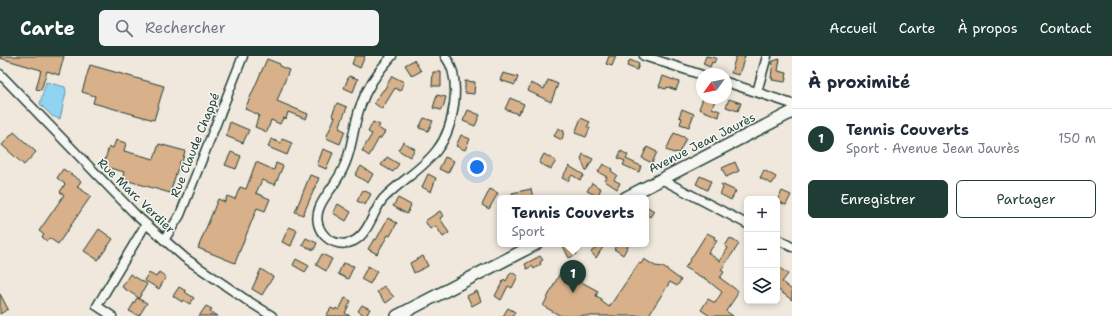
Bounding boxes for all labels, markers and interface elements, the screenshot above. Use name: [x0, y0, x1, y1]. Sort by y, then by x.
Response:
search box: [99, 10, 379, 46]
text: Carte: [20, 16, 75, 41]
icon: search: [113, 17, 135, 39]
text: Rechercher: [145, 18, 226, 38]
text: Accueil: [829, 19, 877, 37]
text: Carte: [899, 19, 935, 37]
text: À propos: [957, 19, 1018, 37]
text: Contact: [1040, 19, 1092, 37]
north arrow: [696, 68, 732, 104]
text: À proximité: [808, 71, 910, 93]
street label: Rue Claude Chappé: [167, 90, 223, 200]
street label: Avenue Jean Jaurès: [646, 109, 758, 177]
text: Tennis Couverts: [846, 120, 969, 140]
text: 1: [818, 130, 824, 147]
text: 150 m: [1058, 130, 1096, 147]
text: Sport · Avenue Jean Jaurès: [846, 140, 1020, 157]
street label: Rue Marc Verdier: [94, 155, 178, 237]
your location: [467, 157, 487, 177]
button: Enregistrer: [808, 180, 948, 218]
button: Partager: [956, 180, 1096, 218]
popup: [497, 195, 649, 247]
map controls: [744, 196, 780, 304]
button: +: [744, 196, 780, 232]
text: Tennis Couverts: [512, 203, 634, 223]
text: Sport: [512, 223, 545, 240]
button: −: [744, 232, 780, 268]
pin: 1: [560, 260, 586, 293]
button: layers: [744, 268, 780, 304]

